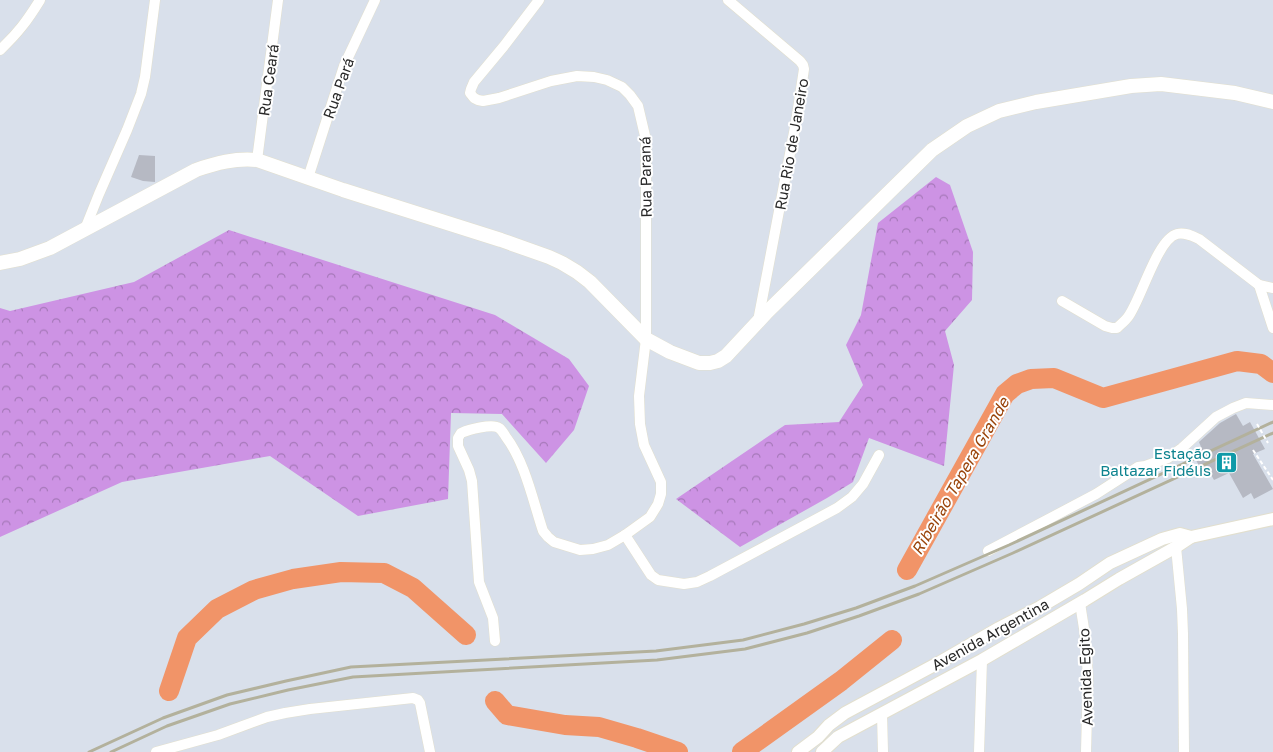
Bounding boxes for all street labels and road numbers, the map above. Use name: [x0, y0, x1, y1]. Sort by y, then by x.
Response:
street label: Rua Ceará: [254, 43, 282, 117]
street label: Rua Pará: [319, 55, 357, 121]
street label: Rua Rio de Janeiro: [771, 77, 811, 211]
street label: Rua Paraná: [635, 136, 655, 218]
street label: Avenida Argentina: [928, 594, 1052, 674]
street label: Avenida Egito: [1074, 628, 1096, 726]

